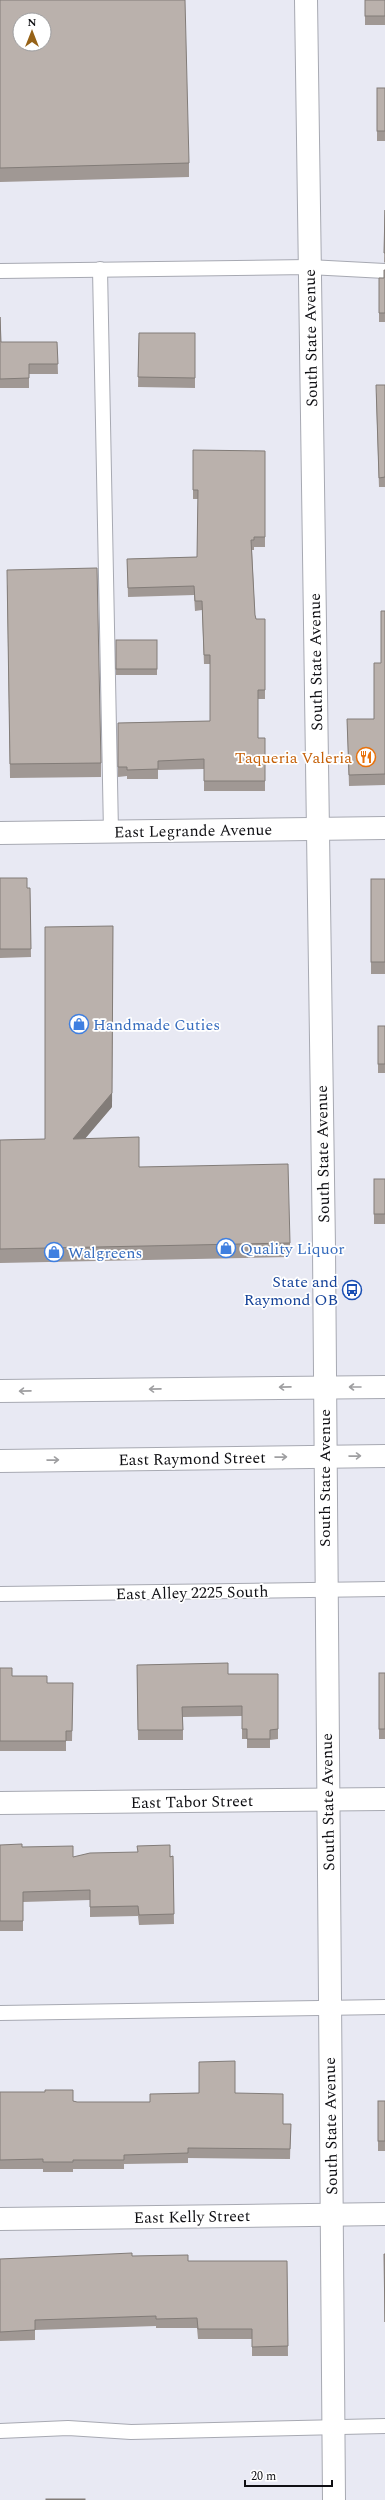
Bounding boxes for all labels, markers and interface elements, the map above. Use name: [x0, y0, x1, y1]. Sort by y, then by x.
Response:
north arrow: [12, 12, 52, 52]
text: N: [28, 14, 37, 31]
street label: South State Avenue: [298, 269, 324, 407]
street label: South State Avenue: [303, 593, 329, 731]
place label: Taqueria Valeria: [235, 746, 352, 770]
restaurant icon: Taqueria Valeria: [355, 746, 377, 768]
street label: East Legrande Avenue: [114, 818, 272, 844]
shop icon: Handmade Cuties: [68, 1013, 90, 1035]
place label: Handmade Cuties: [93, 1013, 220, 1037]
street label: South State Avenue: [310, 1085, 336, 1223]
shop icon: Quality Liquor: [215, 1237, 237, 1259]
place label: Quality Liquor: [240, 1237, 345, 1261]
shop icon: Walgreens: [43, 1241, 65, 1263]
place label: Walgreens: [68, 1241, 142, 1265]
place label: State and Raymond OB: [244, 1270, 338, 1312]
bus stop icon: State and Raymond OB: [341, 1279, 363, 1301]
one-way arrow: [349, 1383, 362, 1391]
one-way arrow: [279, 1384, 292, 1391]
one-way arrow: [149, 1385, 162, 1393]
one-way arrow: [19, 1387, 32, 1394]
street label: South State Avenue: [313, 1409, 337, 1547]
street label: East Raymond Street: [118, 1446, 266, 1472]
one-way arrow: [348, 1452, 361, 1460]
one-way arrow: [274, 1453, 287, 1461]
one-way arrow: [46, 1456, 59, 1464]
street label: East Alley 2225 South: [115, 1580, 269, 1606]
street label: South State Avenue: [315, 1733, 341, 1871]
street label: East Tabor Street: [131, 1789, 254, 1815]
street label: South State Avenue: [318, 2057, 344, 2195]
street label: East Kelly Street: [133, 2204, 251, 2230]
scale bar: [245, 2462, 332, 2488]
text: 20 m: [251, 2467, 276, 2486]

